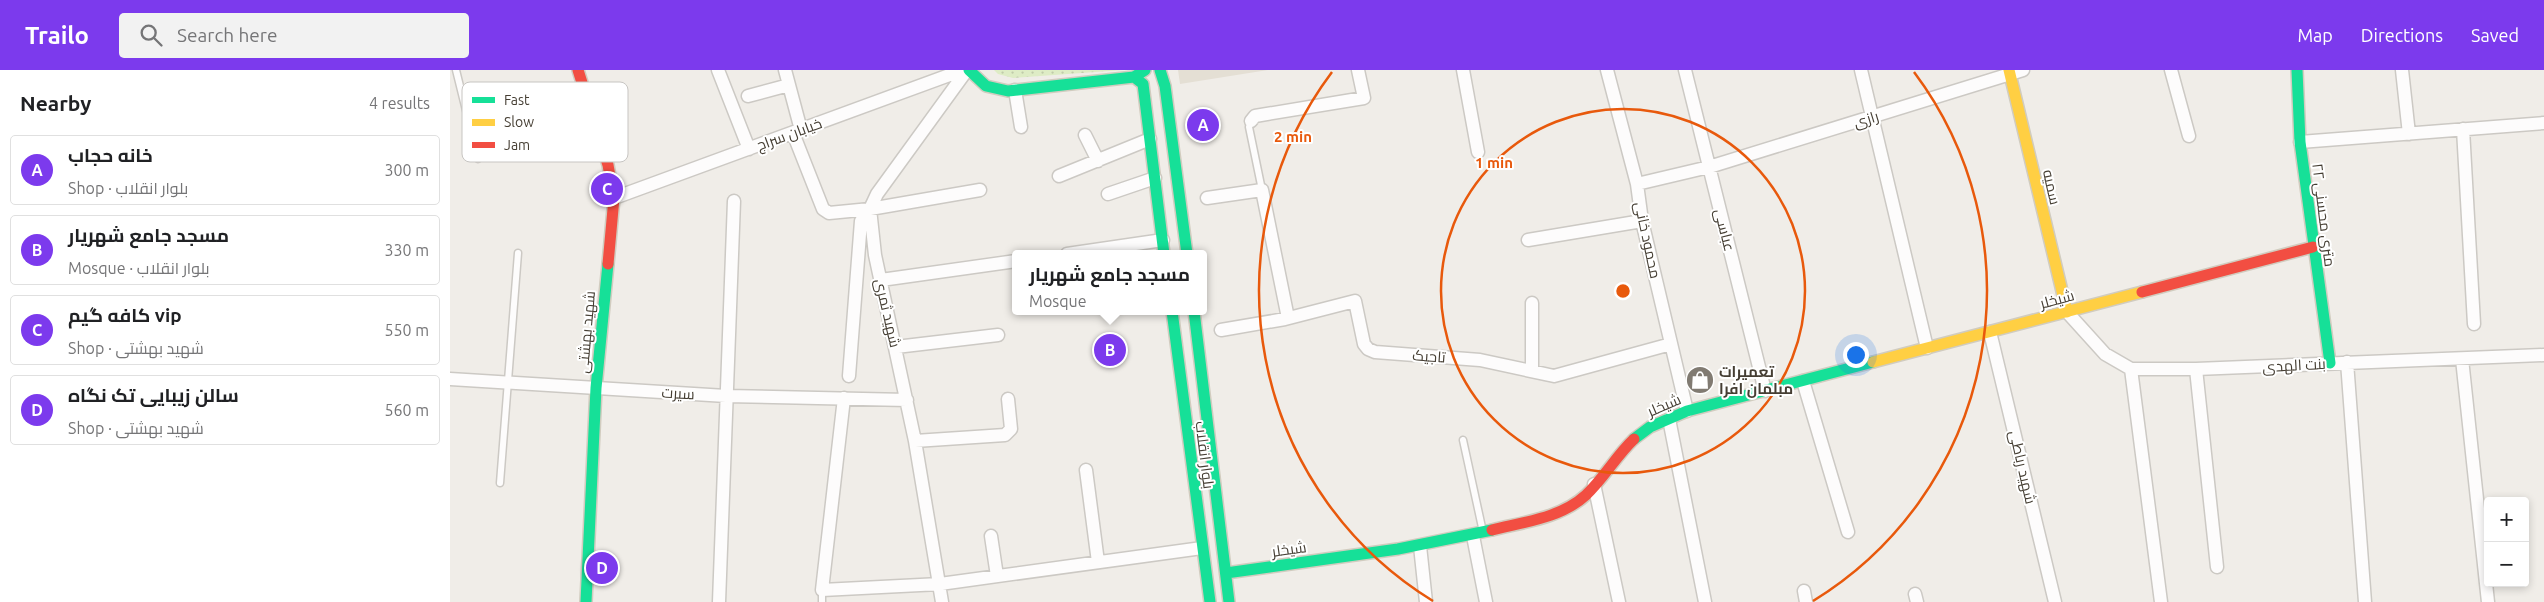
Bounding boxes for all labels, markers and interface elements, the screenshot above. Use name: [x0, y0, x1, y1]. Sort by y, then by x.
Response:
search box: [119, 13, 469, 58]
icon: search: [137, 21, 165, 49]
text: Trailo: [25, 22, 89, 49]
text: Search here: [177, 24, 278, 46]
text: Map: [2297, 25, 2333, 45]
text: Directions: [2361, 25, 2443, 45]
text: Saved: [2471, 25, 2519, 45]
legend: [462, 82, 628, 162]
text: Nearby: [20, 91, 91, 115]
text: Fast: [504, 92, 530, 108]
text: 4 results: [369, 94, 430, 112]
pin: A: [1187, 106, 1219, 144]
street label: رازی: [1851, 107, 1881, 133]
text: Slow: [504, 114, 534, 130]
street label: خیابان سراج: [754, 114, 825, 157]
text: 2 min: [1274, 128, 1312, 145]
text: Jam: [504, 137, 530, 153]
text: خانه حجاب: [68, 144, 153, 166]
text: 1 min: [1475, 154, 1513, 171]
text: A: [31, 161, 43, 179]
text: 300 m: [384, 161, 429, 179]
street label: ۲۲ متری محسنی: [2307, 162, 2339, 268]
street label: سمیه: [2040, 168, 2064, 206]
pin: C: [591, 170, 623, 208]
text: Shop · بلوار انقلاب: [68, 179, 188, 197]
street label: محمود خانی: [1630, 200, 1664, 280]
street label: عباسی: [1710, 207, 1738, 254]
text: مسجد جامع شهریار: [68, 224, 229, 246]
text: B: [32, 241, 42, 259]
text: 330 m: [384, 241, 429, 259]
popup: [1012, 250, 1207, 315]
text: Mosque · بلوار انقلاب: [68, 259, 210, 277]
text: مسجد جامع شهریار: [1029, 263, 1190, 285]
street label: شهید ثمری: [870, 277, 904, 350]
centre of rings: [1614, 282, 1632, 300]
street label: شیخلر: [2037, 286, 2076, 313]
street label: شهید بهشتی: [574, 290, 600, 374]
text: Mosque: [1029, 292, 1087, 310]
text: کافه گیم vip: [68, 304, 182, 326]
text: C: [32, 321, 42, 339]
text: 550 m: [384, 321, 429, 339]
pin: B: [1094, 331, 1126, 369]
text: Shop · شهید بهشتی: [68, 339, 204, 357]
your location: [1843, 342, 1869, 368]
street label: تاجیک: [1412, 346, 1446, 366]
street label: بنت الهدی: [2262, 355, 2326, 377]
place label: تعمیرات مبلمان افرا: [1719, 363, 1793, 398]
shop icon: تعمیرات مبلمان افرا: [1685, 365, 1715, 395]
text: سالن زیبایی تک نگاه: [68, 384, 239, 406]
street label: سیرت: [661, 384, 695, 403]
street label: شیخلر: [1644, 390, 1684, 421]
text: D: [31, 401, 43, 419]
text: 560 m: [384, 401, 429, 419]
text: Shop · شهید بهشتی: [68, 419, 204, 437]
street label: بلوار انقلاب: [1191, 420, 1218, 490]
street label: شهید رباطی: [2004, 429, 2040, 506]
map controls: [2484, 497, 2529, 587]
button: +: [2484, 497, 2529, 542]
street label: شیخلر: [1270, 538, 1308, 561]
button: −: [2484, 542, 2529, 587]
pin: D: [586, 549, 618, 587]

